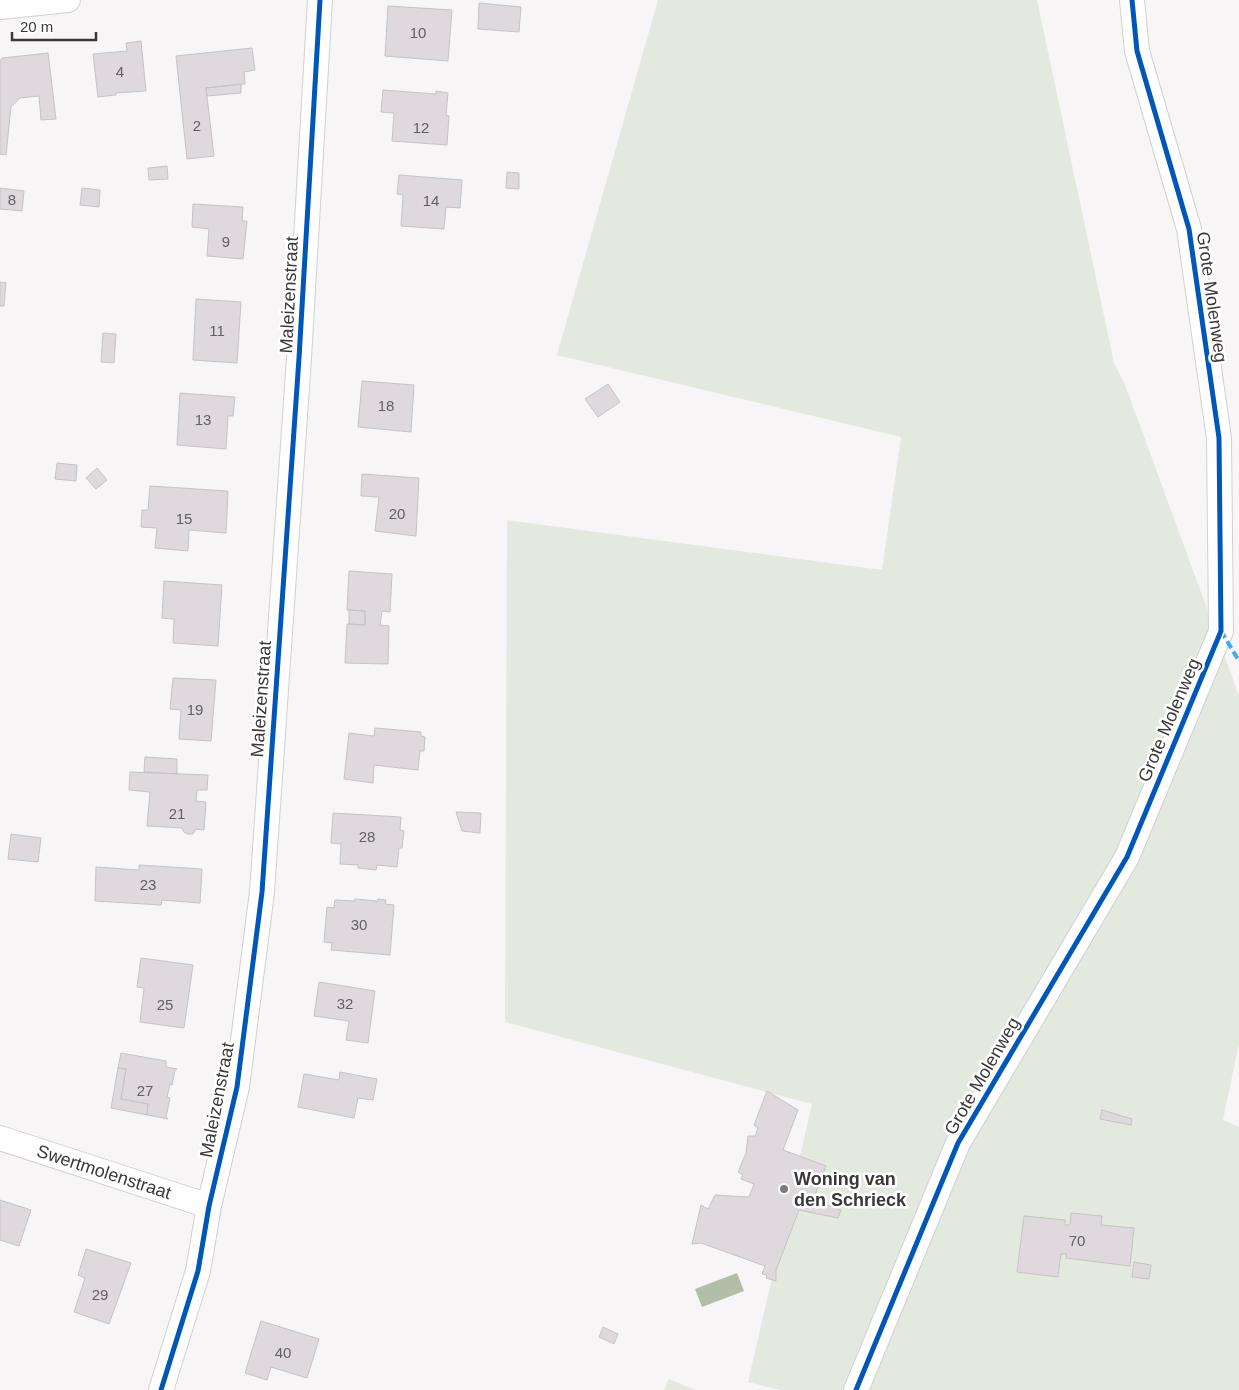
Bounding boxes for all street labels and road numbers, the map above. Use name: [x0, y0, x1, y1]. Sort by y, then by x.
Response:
street label: Grote Molenweg: [1193, 230, 1231, 364]
street label: Maleizenstraat: [276, 236, 302, 354]
street label: Maleizenstraat: [247, 640, 275, 758]
street label: Grote Molenweg: [1134, 655, 1204, 785]
street label: Grote Molenweg: [940, 1014, 1024, 1138]
street label: Maleizenstraat: [196, 1041, 238, 1159]
street label: Swertmolenstraat: [34, 1141, 174, 1203]

